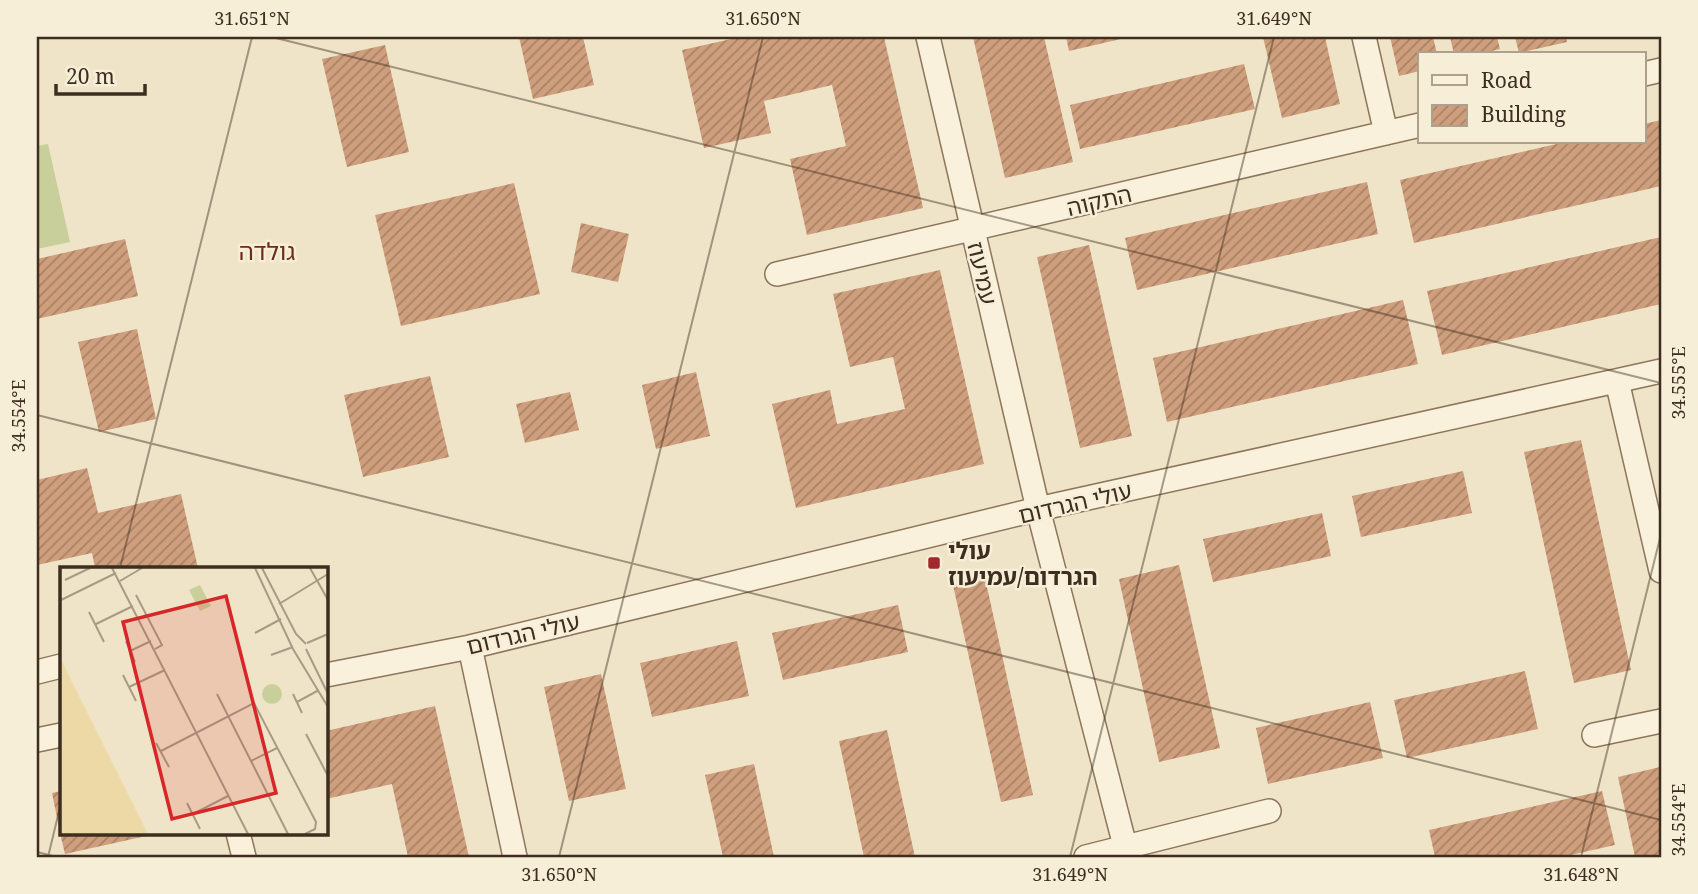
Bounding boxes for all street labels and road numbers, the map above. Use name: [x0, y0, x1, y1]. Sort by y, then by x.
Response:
street label: התקוה: [1063, 177, 1135, 223]
street label: עמיעוז: [960, 238, 1006, 308]
street label: עולי הגרדום: [1015, 473, 1135, 531]
street label: עולי הגרדום: [463, 604, 583, 662]

